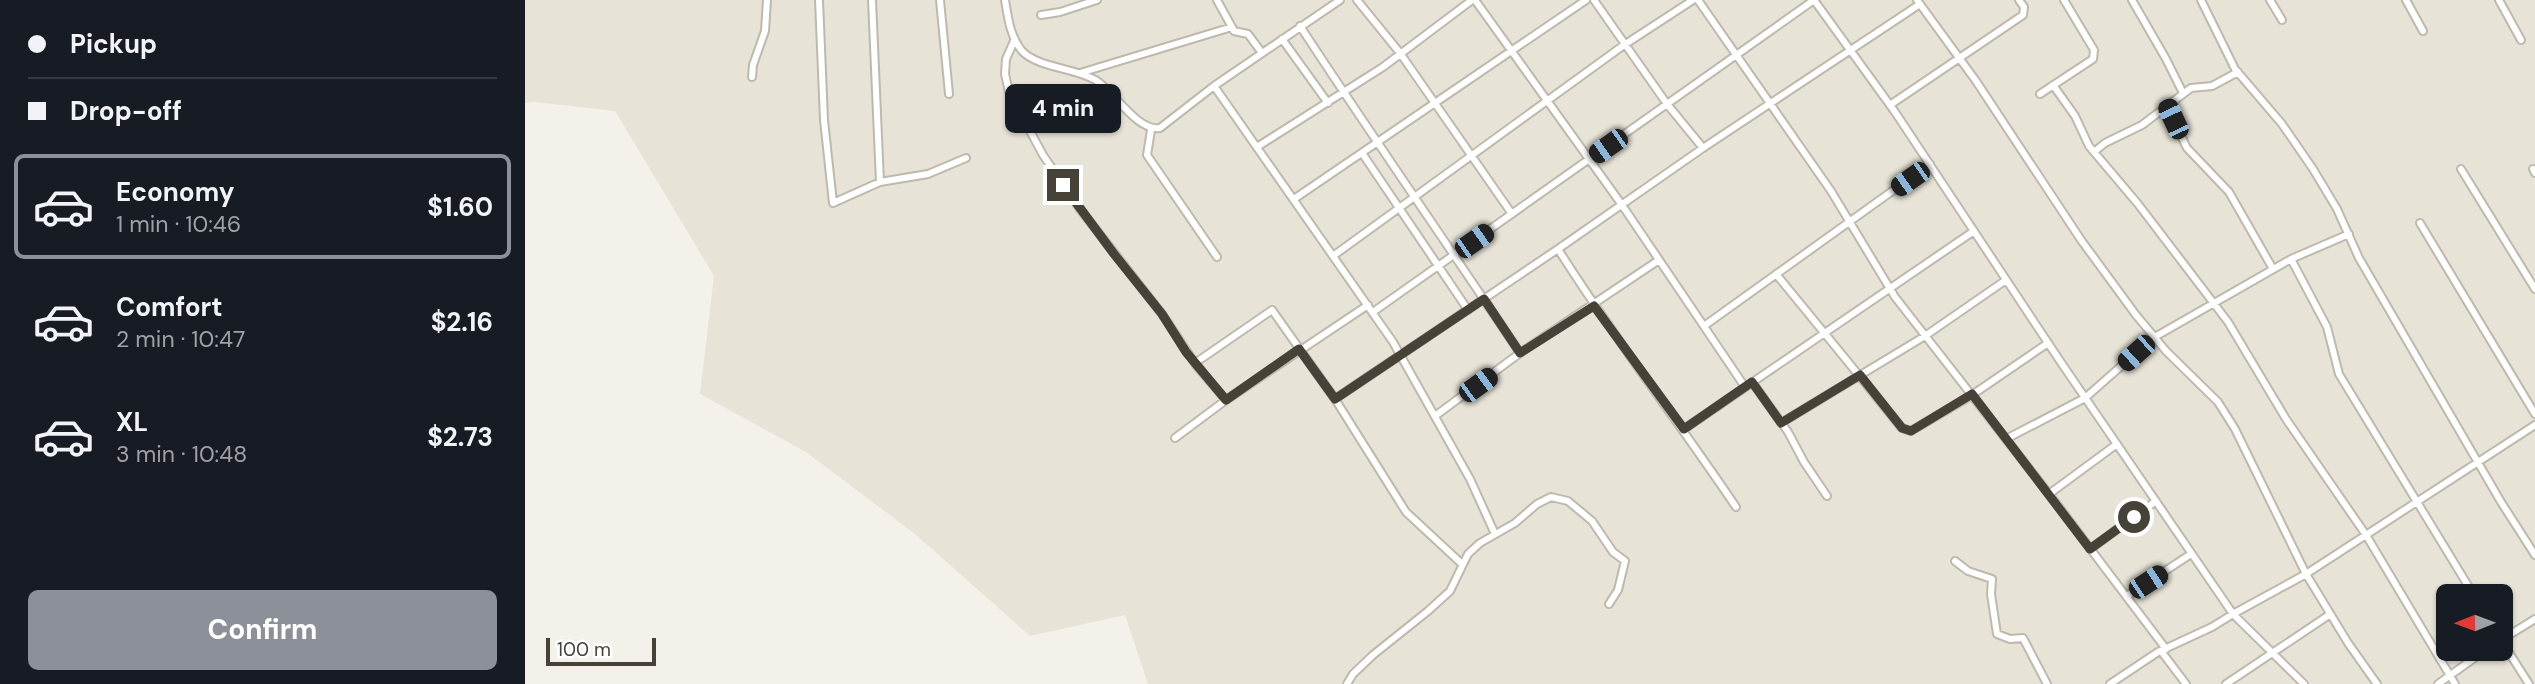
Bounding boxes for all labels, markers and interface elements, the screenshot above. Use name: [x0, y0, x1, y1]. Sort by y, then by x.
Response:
text: Pickup: [70, 27, 157, 61]
callout: 4 min: [1005, 83, 1121, 132]
text: 4 min: [1032, 93, 1094, 123]
text: Drop-off: [70, 94, 182, 128]
car: [2155, 96, 2192, 142]
car: [1585, 125, 1632, 167]
car: [1887, 158, 1934, 200]
route end: [1047, 169, 1079, 201]
icon: car: [32, 175, 95, 238]
text: Economy: [116, 175, 234, 209]
text: $1.60: [427, 190, 493, 224]
text: 1 min · 10:46: [116, 209, 241, 239]
car: [1451, 220, 1498, 262]
icon: car: [32, 290, 95, 353]
text: Comfort: [116, 290, 222, 324]
text: $2.16: [431, 305, 493, 339]
text: 2 min · 10:47: [116, 324, 245, 354]
car: [2114, 331, 2159, 375]
car: [1455, 364, 1502, 406]
icon: car: [32, 405, 95, 468]
text: XL: [116, 405, 148, 439]
text: $2.73: [427, 420, 493, 454]
text: 3 min · 10:48: [116, 439, 247, 469]
route start: [2118, 501, 2150, 533]
car: [2125, 562, 2172, 602]
north arrow: [2436, 584, 2513, 662]
map controls: [2436, 584, 2513, 661]
button: Confirm: [28, 590, 497, 670]
scale bar: [546, 635, 656, 667]
text: 100 m: [557, 637, 611, 662]

